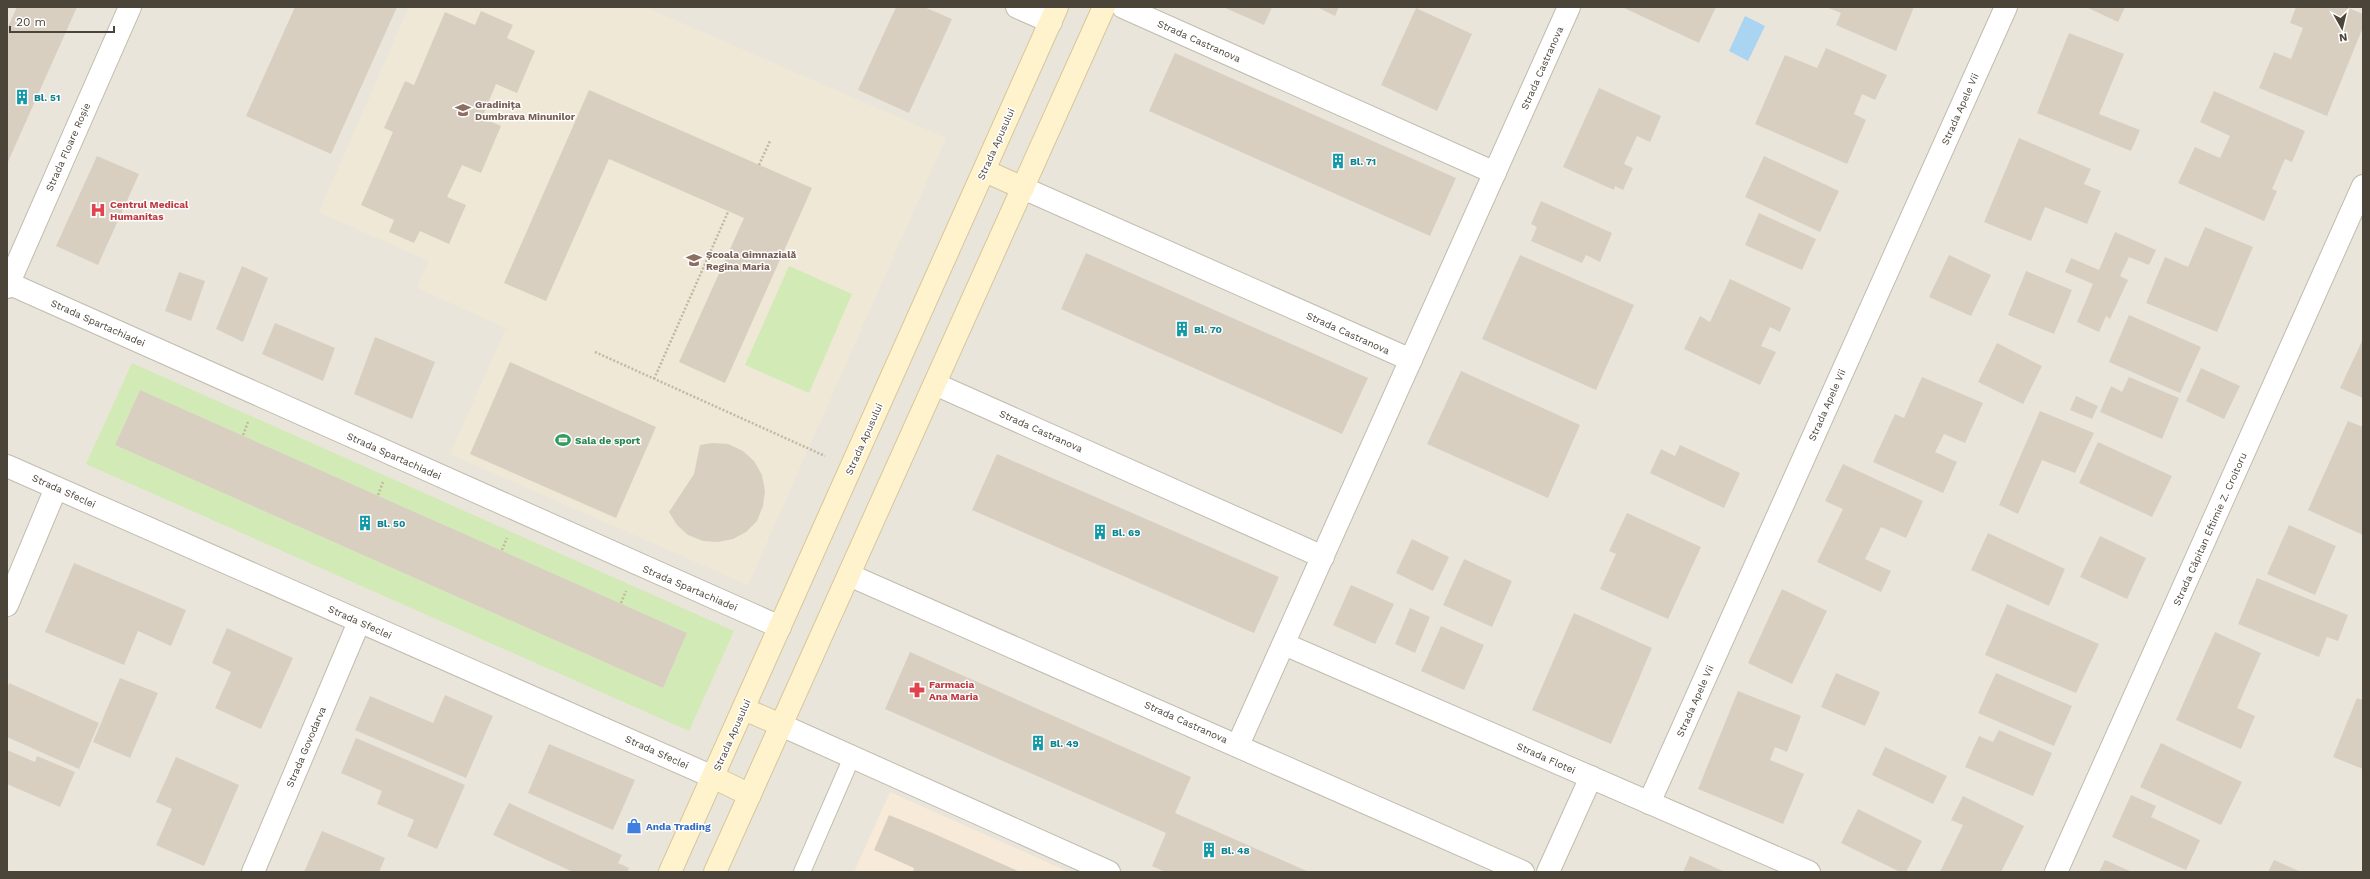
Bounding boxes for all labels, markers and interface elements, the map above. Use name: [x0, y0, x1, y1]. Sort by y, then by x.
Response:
scale bar: [10, 8, 114, 34]
north arrow: [2322, 8, 2362, 48]
text: 20 m: [16, 15, 46, 29]
street label: Strada Castranova: [1156, 18, 1243, 64]
street label: Strada Castranova: [1519, 24, 1565, 111]
text: N: [2338, 30, 2348, 44]
street label: Strada Apele Vii: [1939, 71, 1981, 147]
building icon: Bl. 51: [13, 88, 31, 106]
place label: Bl. 51: [34, 92, 60, 103]
place label: Gradinița Dumbrava Minunilor: [475, 99, 576, 122]
street label: Strada Floare Roșie: [44, 101, 93, 193]
school or university icon: Gradinița Dumbrava Minunilor: [454, 101, 472, 119]
street label: Strada Apusului: [975, 106, 1017, 182]
building icon: Bl. 71: [1329, 152, 1347, 170]
place label: Bl. 71: [1350, 156, 1376, 167]
place label: Centrul Medical Humanitas: [110, 199, 189, 222]
hospital icon: Centrul Medical Humanitas: [89, 201, 107, 219]
place label: Școala Gimnazială Regina Maria: [706, 249, 797, 272]
school or university icon: Școala Gimnazială Regina Maria: [685, 251, 703, 269]
street label: Strada Spartachiadei: [49, 297, 147, 349]
street label: Strada Castranova: [1305, 310, 1392, 356]
building icon: Bl. 70: [1173, 320, 1191, 338]
place label: Bl. 70: [1194, 324, 1222, 335]
street label: Strada Apele Vii: [1806, 367, 1848, 443]
street label: Strada Apusului: [843, 401, 885, 477]
street label: Strada Castranova: [998, 408, 1085, 454]
street label: Strada Spartachiadei: [345, 430, 443, 482]
sports icon: Sala de sport: [554, 431, 572, 449]
place label: Sala de sport: [575, 435, 641, 446]
street label: Strada Căpitan Eftimie Z. Croitoru: [2171, 451, 2249, 607]
street label: Strada Sfeclei: [31, 472, 97, 510]
building icon: Bl. 50: [356, 514, 374, 532]
place label: Bl. 50: [377, 518, 405, 529]
building icon: Bl. 69: [1091, 523, 1109, 541]
place label: Bl. 69: [1112, 527, 1140, 538]
street label: Strada Spartachiadei: [641, 563, 739, 613]
street label: Strada Sfeclei: [327, 603, 393, 641]
street label: Strada Apele Vii: [1674, 663, 1716, 739]
place label: Farmacia Ana Maria: [929, 679, 979, 702]
pharmacy icon: Farmacia Ana Maria: [908, 681, 926, 699]
street label: Strada Apusului: [711, 697, 753, 773]
street label: Strada Castranova: [1143, 699, 1230, 745]
street label: Strada Govodarva: [284, 705, 328, 789]
street label: Strada Sfeclei: [624, 733, 690, 771]
building icon: Bl. 49: [1029, 734, 1047, 752]
place label: Bl. 49: [1050, 738, 1079, 749]
street label: Strada Flotei: [1515, 740, 1577, 776]
shop icon: Anda Trading: [625, 817, 643, 835]
place label: Anda Trading: [646, 821, 711, 832]
building icon: Bl. 48: [1200, 841, 1218, 859]
place label: Bl. 48: [1221, 845, 1250, 856]

